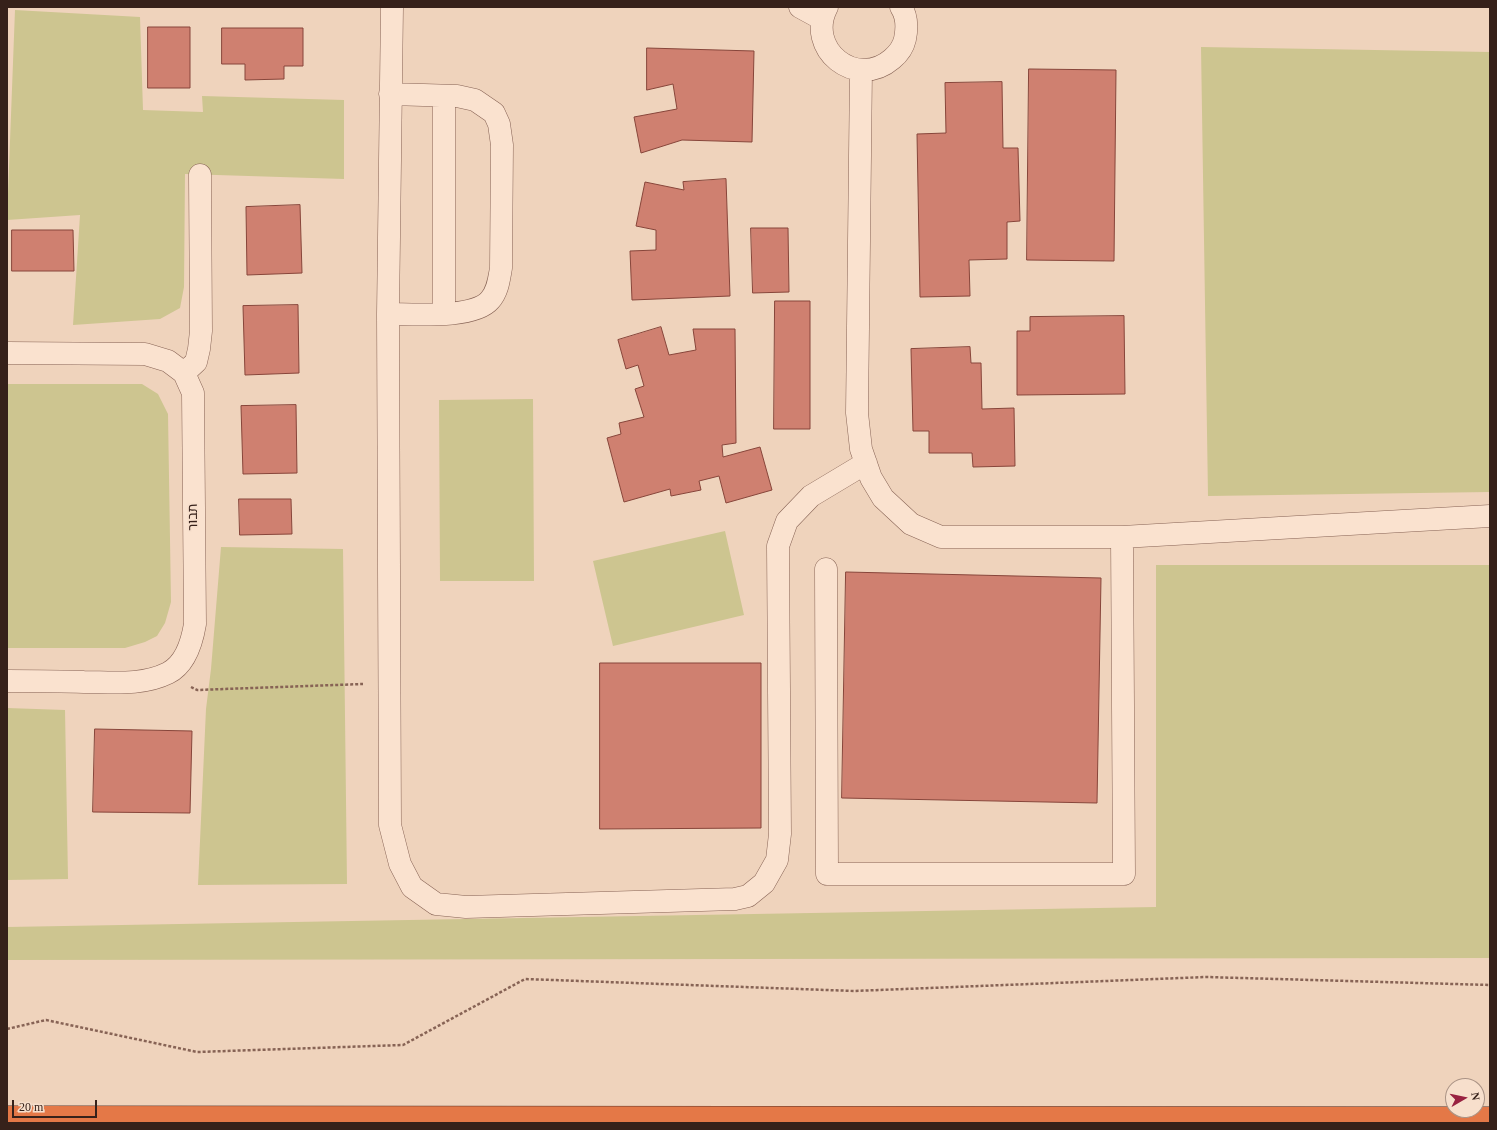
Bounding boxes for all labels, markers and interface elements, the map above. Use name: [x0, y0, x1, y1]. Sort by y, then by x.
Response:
street label: תבור: [185, 503, 203, 531]
north arrow: [1445, 1078, 1485, 1118]
text: N: [1469, 1091, 1482, 1101]
scale bar: [14, 1092, 99, 1118]
text: 20 m: [19, 1100, 43, 1114]

